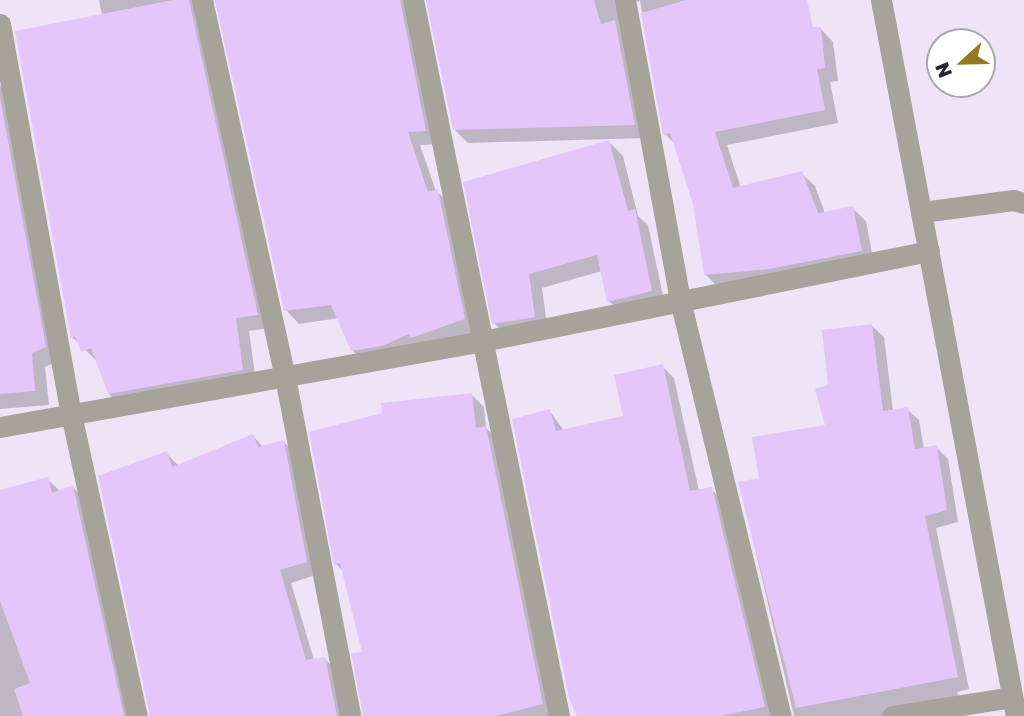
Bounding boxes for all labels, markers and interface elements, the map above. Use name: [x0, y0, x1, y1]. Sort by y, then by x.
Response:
north arrow: [926, 28, 996, 98]
text: N: [930, 59, 956, 81]

